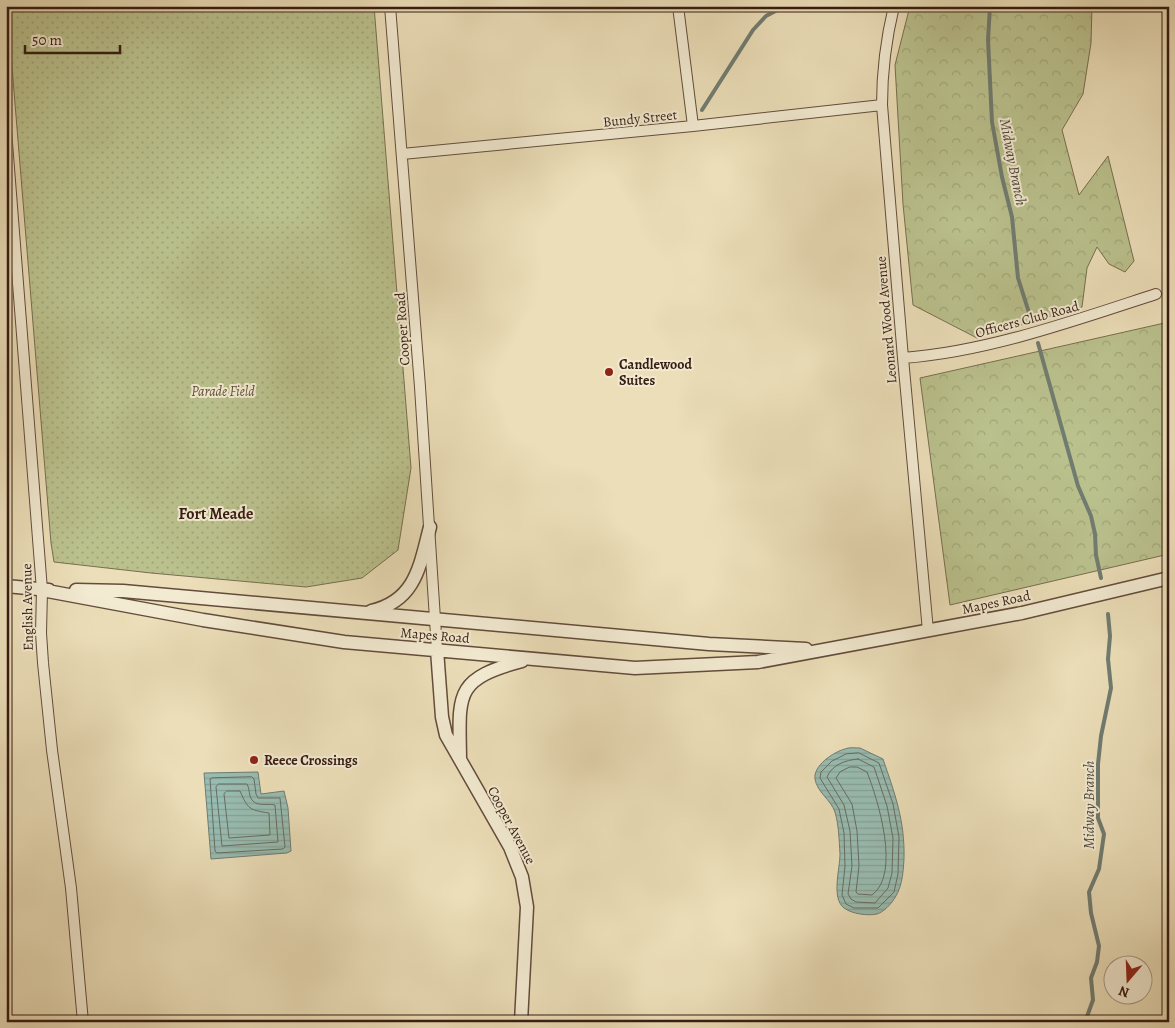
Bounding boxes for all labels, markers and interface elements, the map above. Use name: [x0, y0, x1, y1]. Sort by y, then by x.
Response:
scale bar: [25, 22, 120, 54]
text: 50 m: [32, 30, 62, 50]
street label: Bundy Street: [602, 105, 678, 132]
water label: Midway Branch: [995, 117, 1031, 207]
street label: Leonard Wood Avenue: [871, 255, 902, 385]
street label: Cooper Road: [390, 291, 415, 366]
street label: Officers Club Road: [973, 296, 1082, 342]
place label: Candlewood Suites: [619, 355, 693, 390]
marker: Candlewood Suites: [603, 366, 615, 378]
park label: Parade Field: [191, 382, 255, 401]
district label: Fort Meade: [179, 503, 253, 525]
street label: English Avenue: [17, 563, 38, 651]
street label: Mapes Road: [960, 586, 1033, 619]
street label: Mapes Road: [400, 623, 471, 648]
place label: Reece Crossings: [264, 751, 358, 770]
marker: Reece Crossings: [248, 754, 260, 766]
water label: Midway Branch: [1079, 761, 1099, 849]
street label: Cooper Avenue: [483, 783, 540, 868]
north arrow: [1102, 956, 1152, 1006]
text: N: [1116, 981, 1132, 1002]

